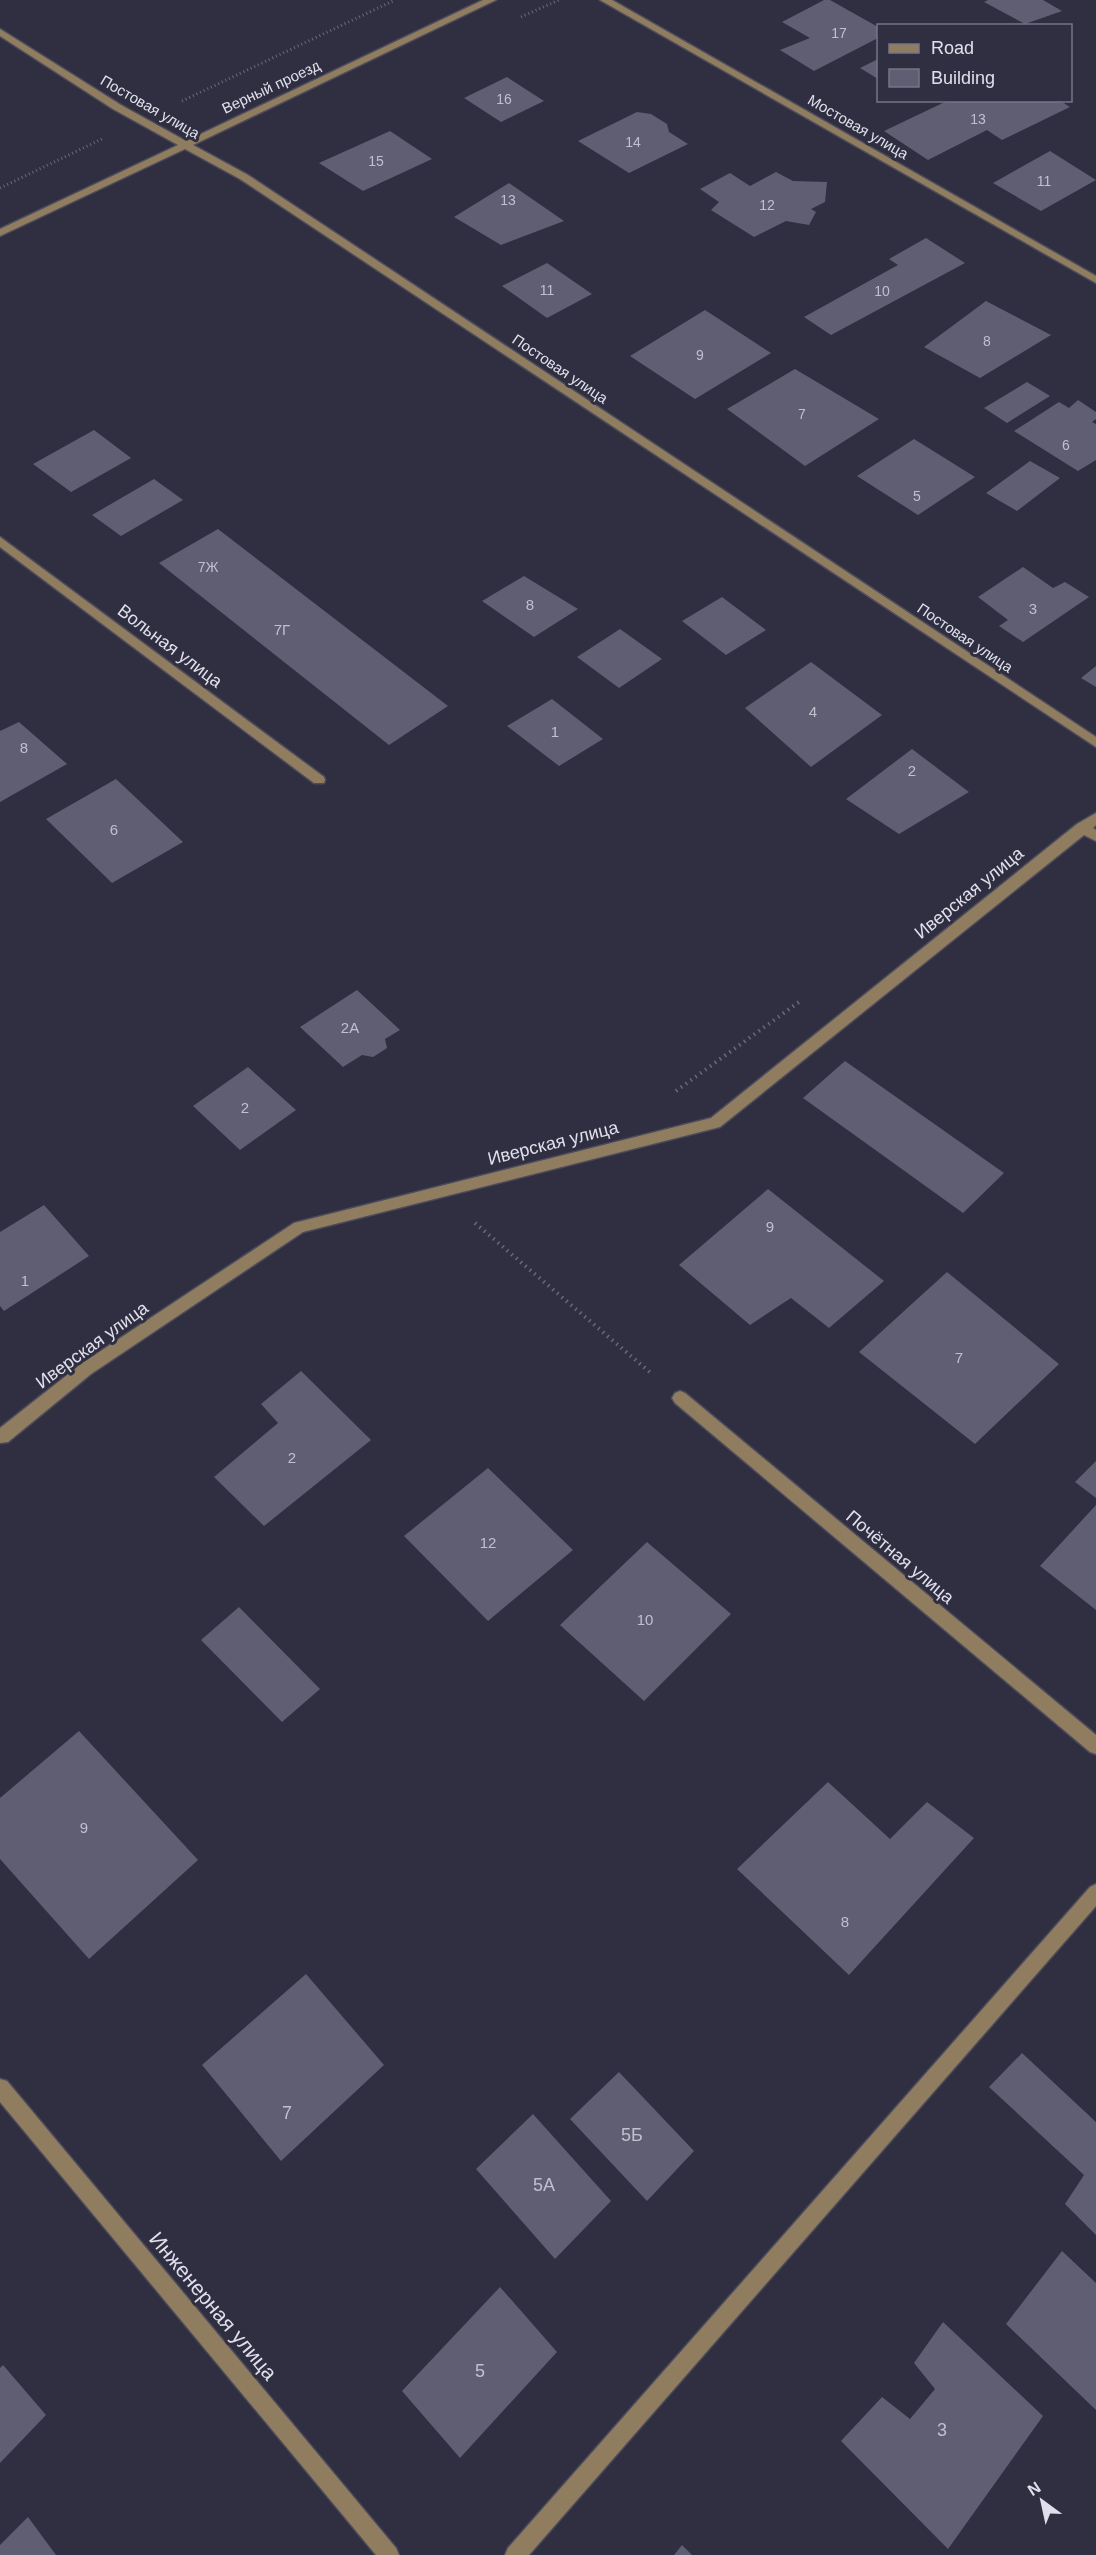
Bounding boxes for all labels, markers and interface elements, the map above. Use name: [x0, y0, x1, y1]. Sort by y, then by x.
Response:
legend: [877, 24, 1072, 102]
house number: 17: [831, 25, 847, 41]
text: Road: [931, 38, 974, 58]
street label: Верный проезд: [219, 56, 323, 117]
text: Building: [931, 68, 995, 88]
street label: Постовая улица: [98, 71, 203, 142]
house number: 16: [496, 91, 512, 107]
street label: Мостовая улица: [805, 91, 912, 163]
house number: 13: [970, 111, 986, 127]
house number: 14: [625, 134, 641, 150]
house number: 15: [368, 153, 384, 169]
house number: 11: [1037, 173, 1051, 189]
house number: 13: [500, 192, 516, 208]
house number: 12: [759, 197, 775, 213]
house number: 11: [540, 282, 554, 298]
house number: 10: [874, 283, 890, 299]
street label: Постовая улица: [509, 330, 612, 407]
house number: 8: [983, 333, 991, 349]
house number: 9: [696, 347, 704, 363]
house number: 7: [798, 406, 806, 422]
house number: 6: [1062, 437, 1070, 453]
house number: 5: [913, 488, 921, 504]
house number: 7Ж: [198, 559, 218, 575]
house number: 8: [526, 596, 534, 613]
street label: Постовая улица: [914, 599, 1017, 676]
street label: Вольная улица: [114, 600, 227, 692]
house number: 3: [1029, 600, 1037, 617]
house number: 7Г: [274, 621, 290, 638]
house number: 4: [809, 703, 817, 720]
house number: 1: [551, 723, 559, 740]
house number: 8: [20, 739, 28, 756]
house number: 2: [908, 762, 916, 779]
house number: 6: [110, 821, 118, 838]
street label: Иверская улица: [911, 842, 1028, 943]
house number: 2А: [341, 1019, 359, 1036]
house number: 2: [241, 1099, 249, 1116]
street label: Иверская улица: [486, 1117, 621, 1169]
house number: 9: [766, 1218, 774, 1235]
house number: 1: [21, 1272, 29, 1289]
street label: Иверская улица: [32, 1297, 153, 1392]
house number: 7: [955, 1349, 963, 1366]
house number: 2: [288, 1449, 296, 1466]
street label: Почётная улица: [842, 1506, 959, 1608]
house number: 12: [480, 1534, 496, 1551]
house number: 10: [637, 1611, 653, 1628]
house number: 9: [80, 1819, 88, 1836]
house number: 8: [841, 1913, 849, 1930]
house number: 7: [282, 2103, 292, 2123]
house number: 5Б: [621, 2125, 643, 2145]
house number: 5А: [533, 2175, 555, 2195]
street label: Инженерная улица: [145, 2227, 282, 2384]
house number: 5: [475, 2361, 485, 2381]
house number: 3: [937, 2420, 947, 2440]
north arrow: [1012, 2471, 1072, 2531]
text: N: [1025, 2479, 1044, 2499]

